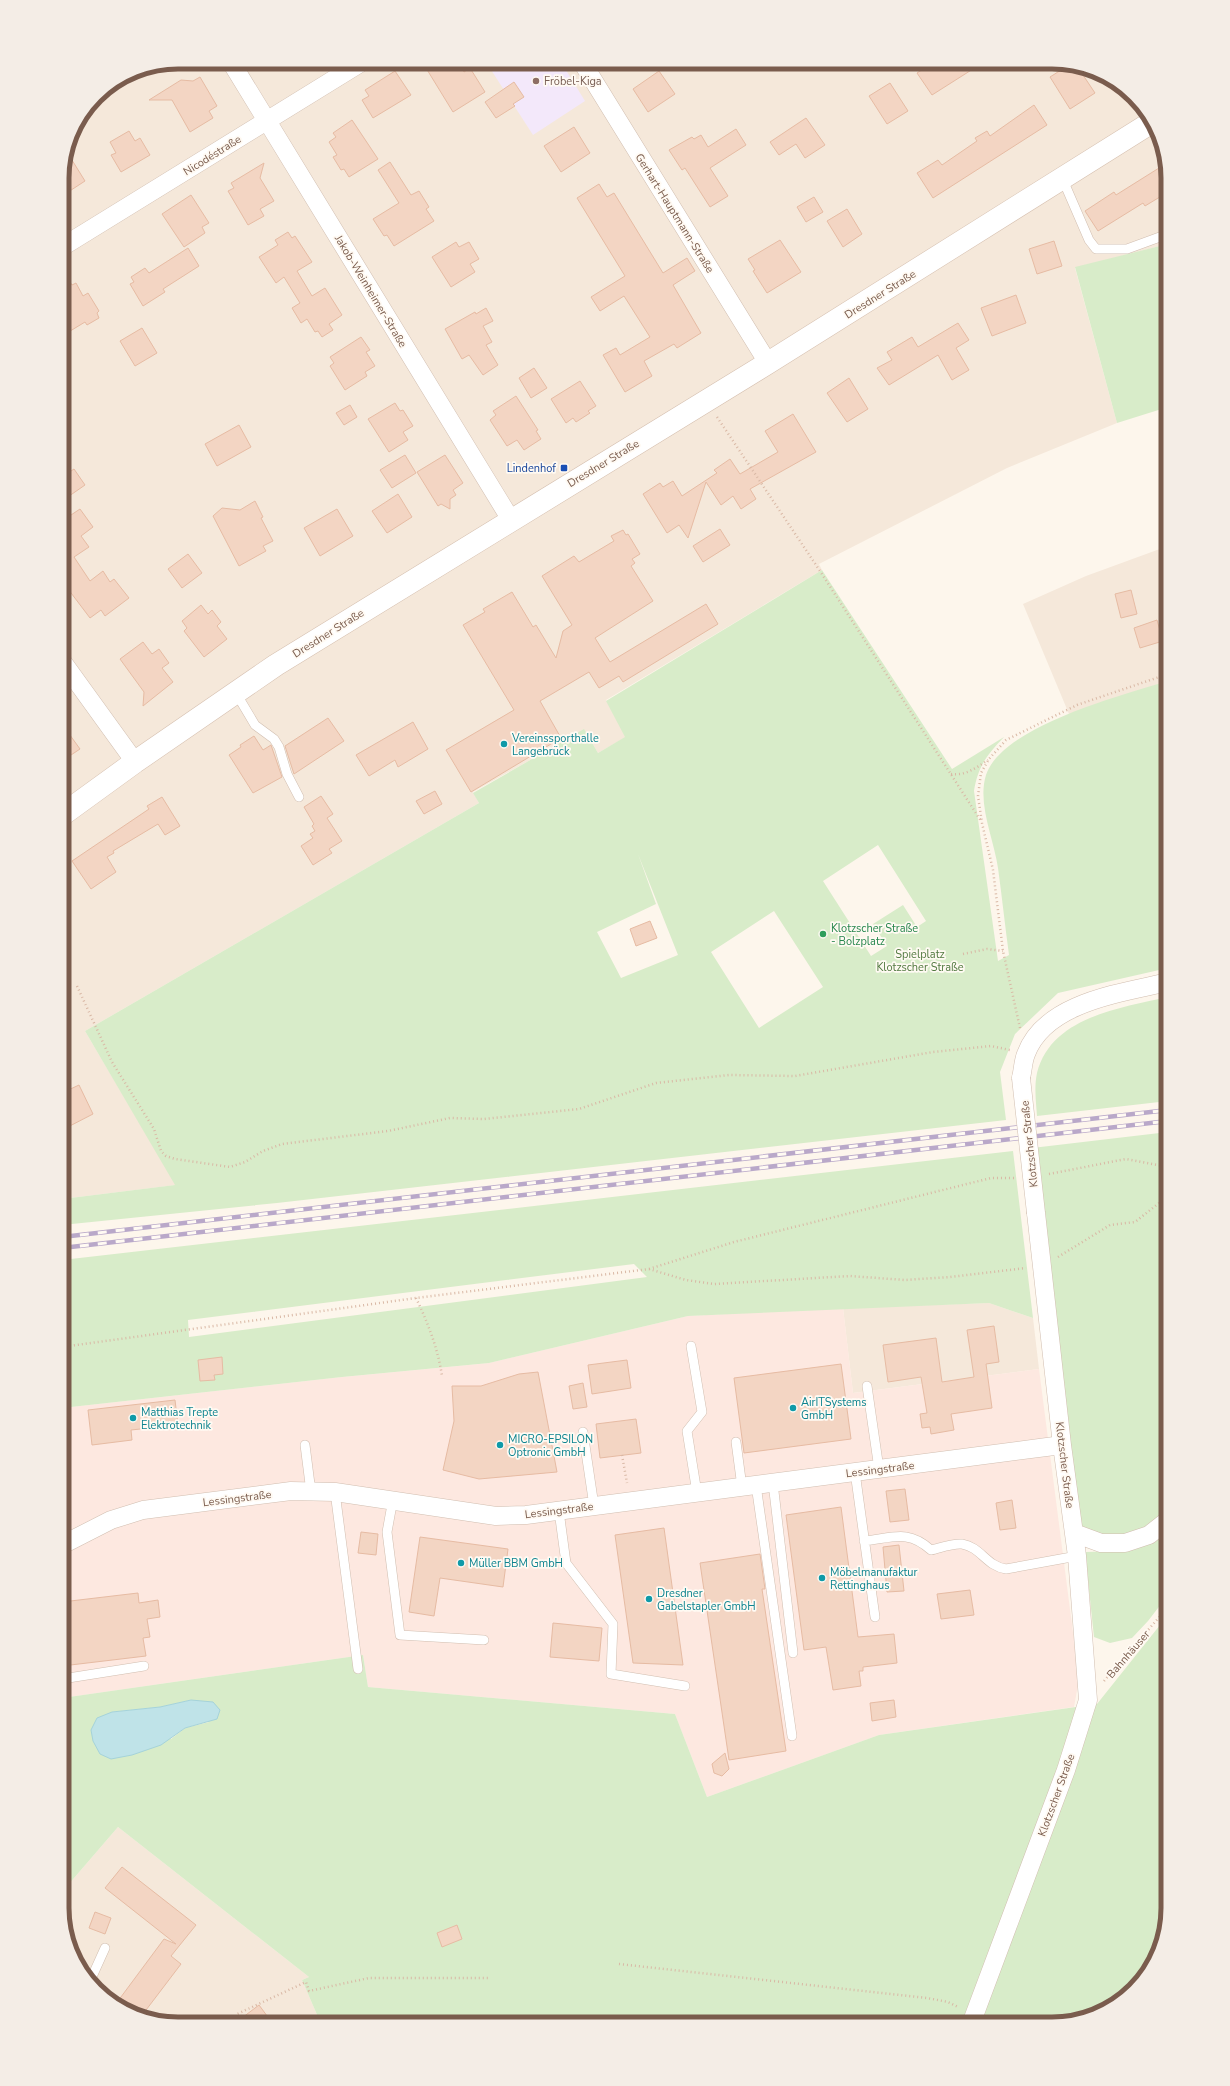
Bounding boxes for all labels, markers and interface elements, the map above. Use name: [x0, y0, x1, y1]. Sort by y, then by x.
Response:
place label: Fröbel-Kiga: [544, 74, 602, 89]
marker: Fröbel-Kiga: [531, 76, 541, 86]
street label: Nicodéstraße: [181, 132, 244, 179]
street label: Gerhart-Hauptmann-Straße: [632, 151, 718, 276]
street label: Jakob-Weinheimer-Straße: [330, 231, 410, 350]
street label: Dresdner Straße: [842, 266, 919, 322]
street label: Dresdner Straße: [565, 436, 642, 491]
place label: Lindenhof: [507, 461, 556, 476]
marker: Lindenhof: [559, 463, 569, 473]
street label: Dresdner Straße: [290, 605, 367, 661]
place label: Vereinssporthalle Langebrück: [511, 731, 599, 759]
marker: Vereinssporthalle Langebrück: [499, 739, 509, 749]
place label: Klotzscher Straße - Bolzplatz: [831, 921, 918, 949]
marker: Klotzscher Straße - Bolzplatz: [818, 929, 828, 939]
park label: Spielplatz Klotzscher Straße: [876, 947, 964, 975]
street label: Klotzscher Straße: [1017, 1100, 1042, 1188]
place label: AirITSystems GmbH: [801, 1395, 867, 1423]
marker: AirITSystems GmbH: [788, 1403, 798, 1413]
place label: Matthias Trepte Elektrotechnik: [141, 1405, 218, 1433]
marker: Matthias Trepte Elektrotechnik: [128, 1413, 138, 1423]
street label: Klotzscher Straße: [1052, 1421, 1077, 1509]
place label: MICRO-EPSILON Optronic GmbH: [508, 1432, 593, 1460]
marker: MICRO-EPSILON Optronic GmbH: [495, 1440, 505, 1450]
street label: Lessingstraße: [845, 1458, 915, 1481]
street label: Lessingstraße: [202, 1487, 272, 1510]
street label: Lessingstraße: [524, 1499, 594, 1522]
place label: Müller BBM GmbH: [469, 1556, 563, 1571]
marker: Müller BBM GmbH: [456, 1558, 466, 1568]
place label: Möbelmanufaktur Rettinghaus: [830, 1565, 918, 1593]
marker: Möbelmanufaktur Rettinghaus: [817, 1573, 827, 1583]
place label: Dresdner Gabelstapler GmbH: [657, 1586, 756, 1614]
marker: Dresdner Gabelstapler GmbH: [644, 1594, 654, 1604]
street label: Bahnhäuser: [1103, 1627, 1153, 1682]
street label: Klotzscher Straße: [1035, 1751, 1078, 1839]

